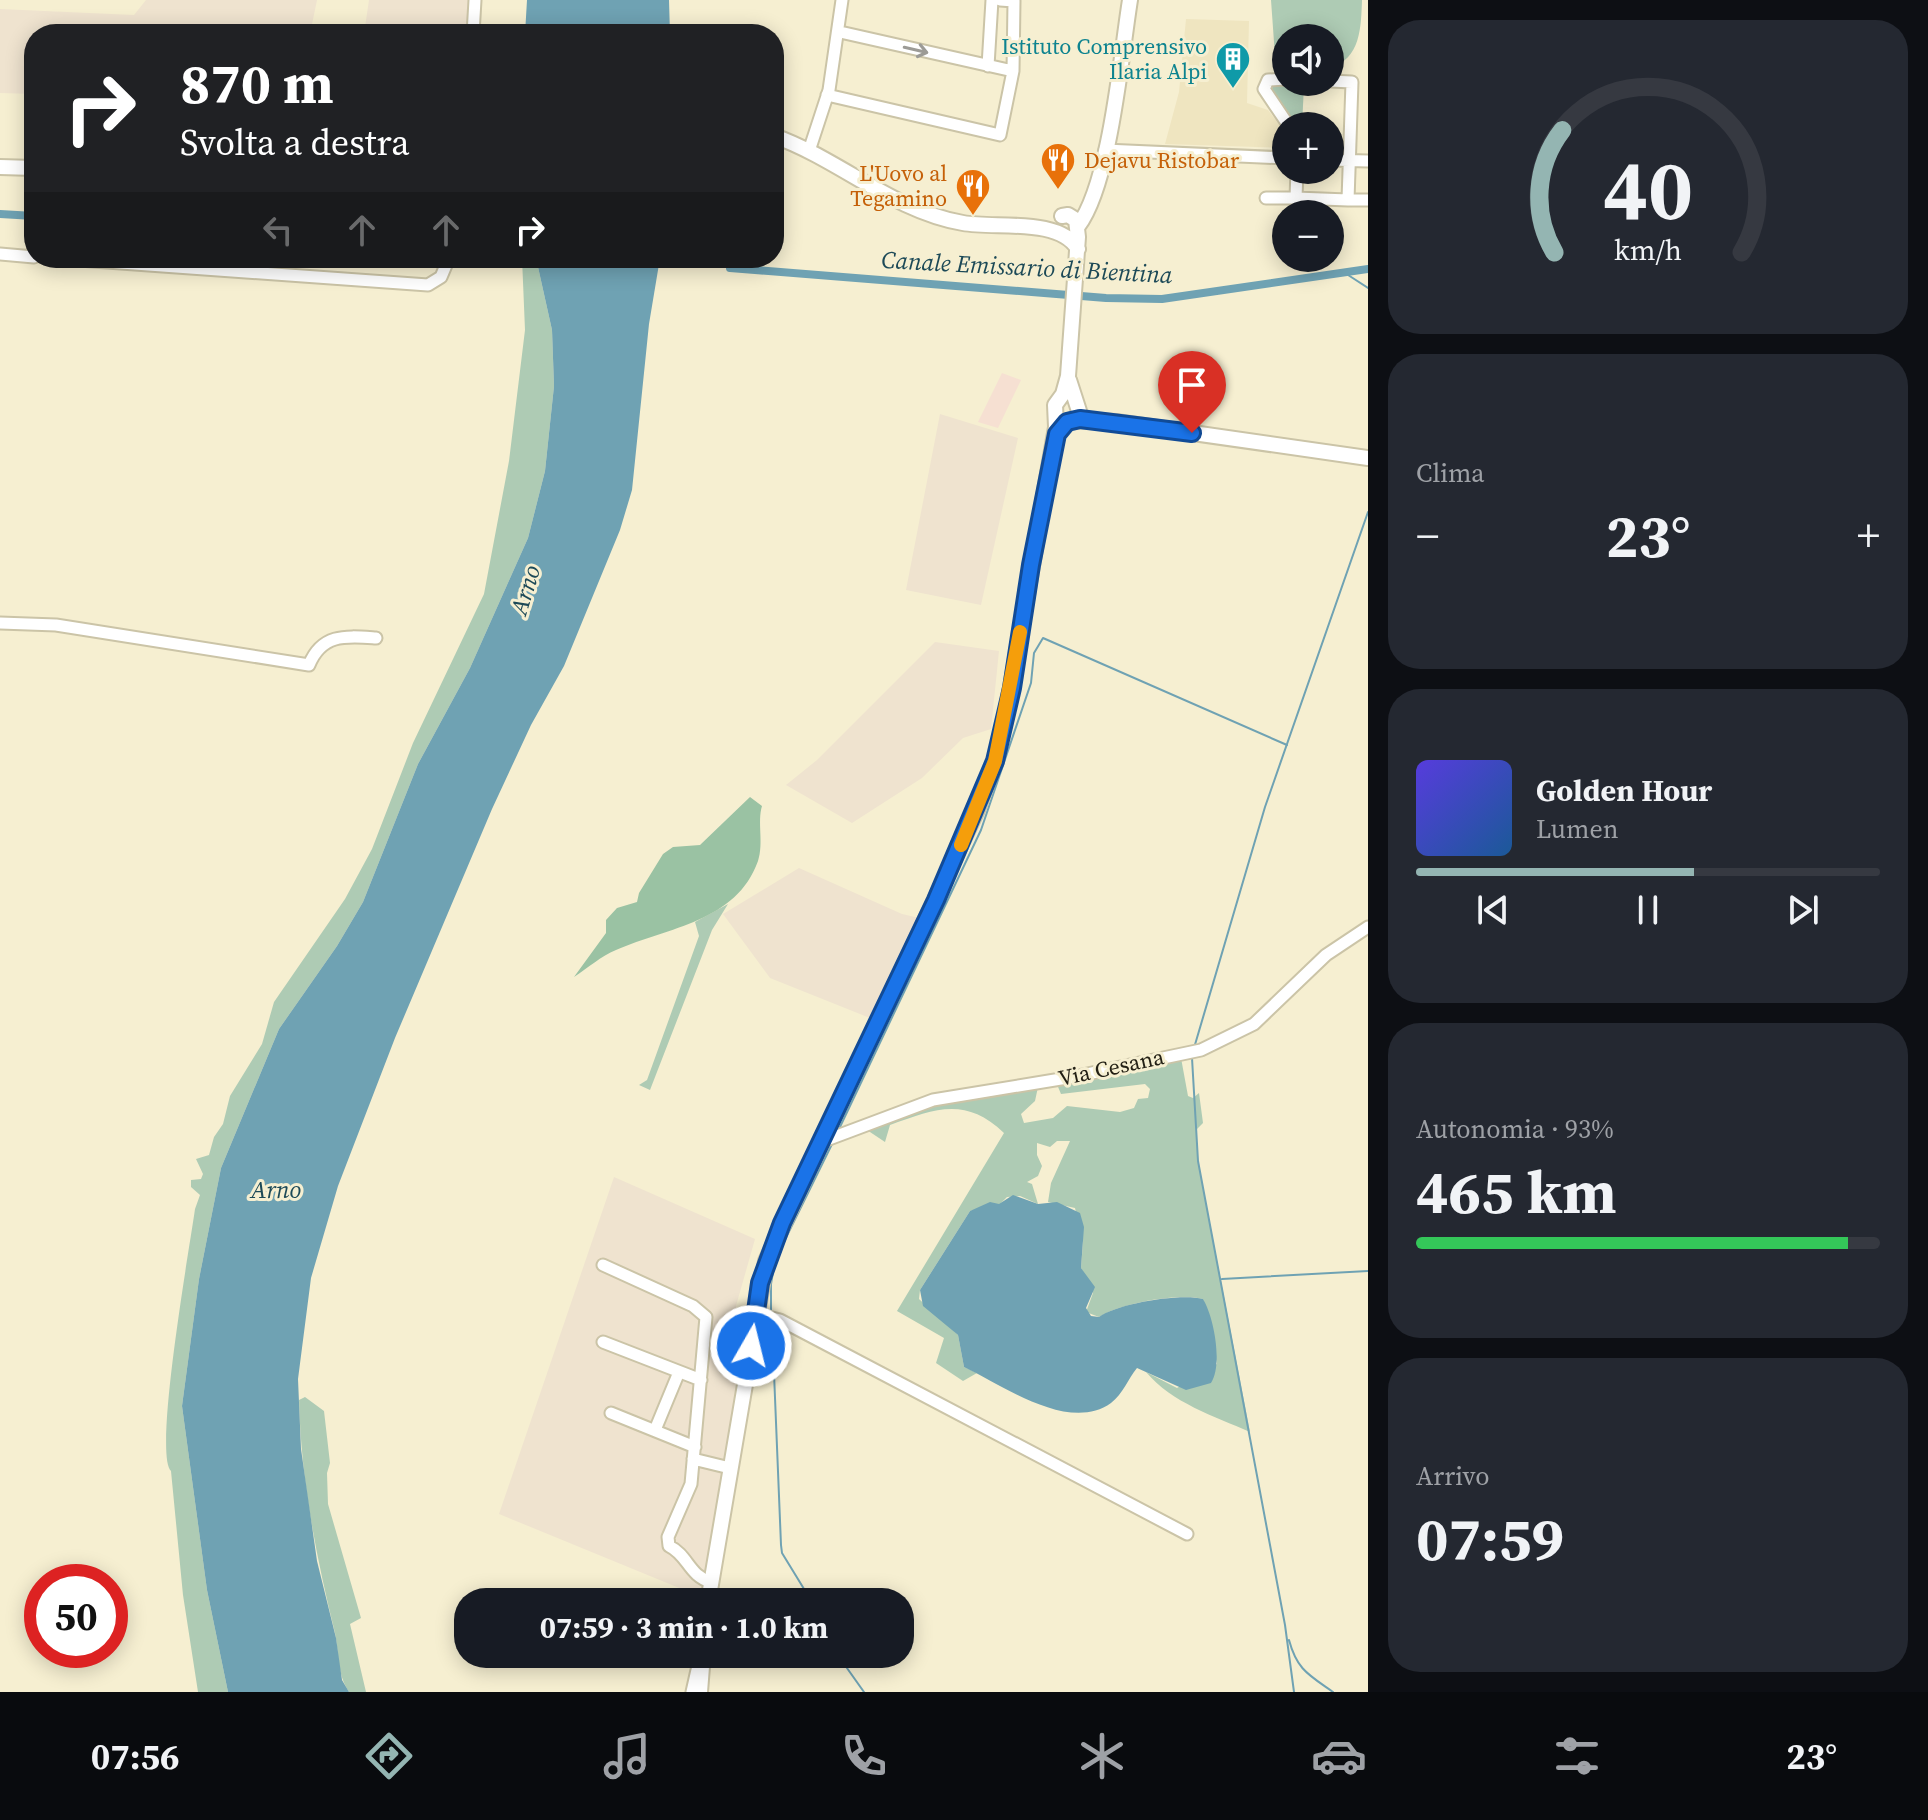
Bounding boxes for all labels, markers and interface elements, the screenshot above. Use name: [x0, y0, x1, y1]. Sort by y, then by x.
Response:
map controls: [1272, 24, 1344, 272]
button: sound: [1272, 24, 1344, 96]
place label: Istituto Comprensivo Ilaria Alpi: [1001, 31, 1207, 86]
building icon: Istituto Comprensivo Ilaria Alpi: [1214, 40, 1252, 90]
one-way arrow: [903, 43, 928, 58]
text: 870 m: [180, 45, 334, 122]
icon: right: [48, 56, 152, 160]
button: +: [1272, 112, 1344, 184]
text: Svolta a destra: [180, 118, 410, 167]
text: 40: [1603, 133, 1693, 247]
restaurant icon: Dejavu Ristobar: [1039, 141, 1077, 191]
place label: Dejavu Ristobar: [1084, 145, 1240, 175]
place label: L'Uovo al Tegamino: [850, 158, 947, 213]
restaurant icon: L'Uovo al Tegamino: [954, 167, 992, 217]
button: −: [1272, 200, 1344, 272]
icon: left: [256, 208, 300, 252]
icon: ahead: [340, 208, 384, 252]
icon: ahead: [424, 208, 468, 252]
icon: right: [508, 208, 552, 252]
text: km/h: [1614, 230, 1682, 270]
water label: Canale Emissario di Bientina: [881, 243, 1174, 291]
pin: [1158, 351, 1226, 433]
icon: arrive: [1170, 363, 1214, 407]
text: Clima: [1416, 455, 1485, 491]
text: 23°: [1606, 495, 1690, 577]
text: −: [1416, 505, 1439, 566]
text: +: [1857, 505, 1880, 566]
water label: Arno: [501, 561, 548, 621]
text: Golden Hour: [1536, 770, 1712, 811]
text: Lumen: [1536, 811, 1618, 847]
icon: previous: [1471, 888, 1515, 932]
icon: pause: [1626, 888, 1670, 932]
icon: next: [1781, 888, 1825, 932]
street label: Via Cesana: [1055, 1041, 1167, 1093]
text: Autonomia · 93%: [1416, 1111, 1614, 1147]
text: 465 km: [1416, 1151, 1617, 1233]
water label: Arno: [249, 1173, 302, 1206]
position arrow: [709, 1304, 793, 1388]
text: Arrivo: [1416, 1458, 1490, 1494]
text: 07:59: [1416, 1498, 1564, 1580]
speed limit sign: 50: [24, 1564, 128, 1668]
text: 07:59 · 3 min · 1.0 km: [540, 1607, 828, 1648]
icon: directions: [361, 1728, 417, 1784]
icon: music: [599, 1728, 655, 1784]
icon: phone: [836, 1728, 892, 1784]
icon: climate: [1074, 1728, 1130, 1784]
icon: car: [1311, 1728, 1367, 1784]
icon: filters: [1549, 1728, 1605, 1784]
text: 07:56: [91, 1732, 180, 1781]
text: 23°: [1786, 1732, 1837, 1781]

